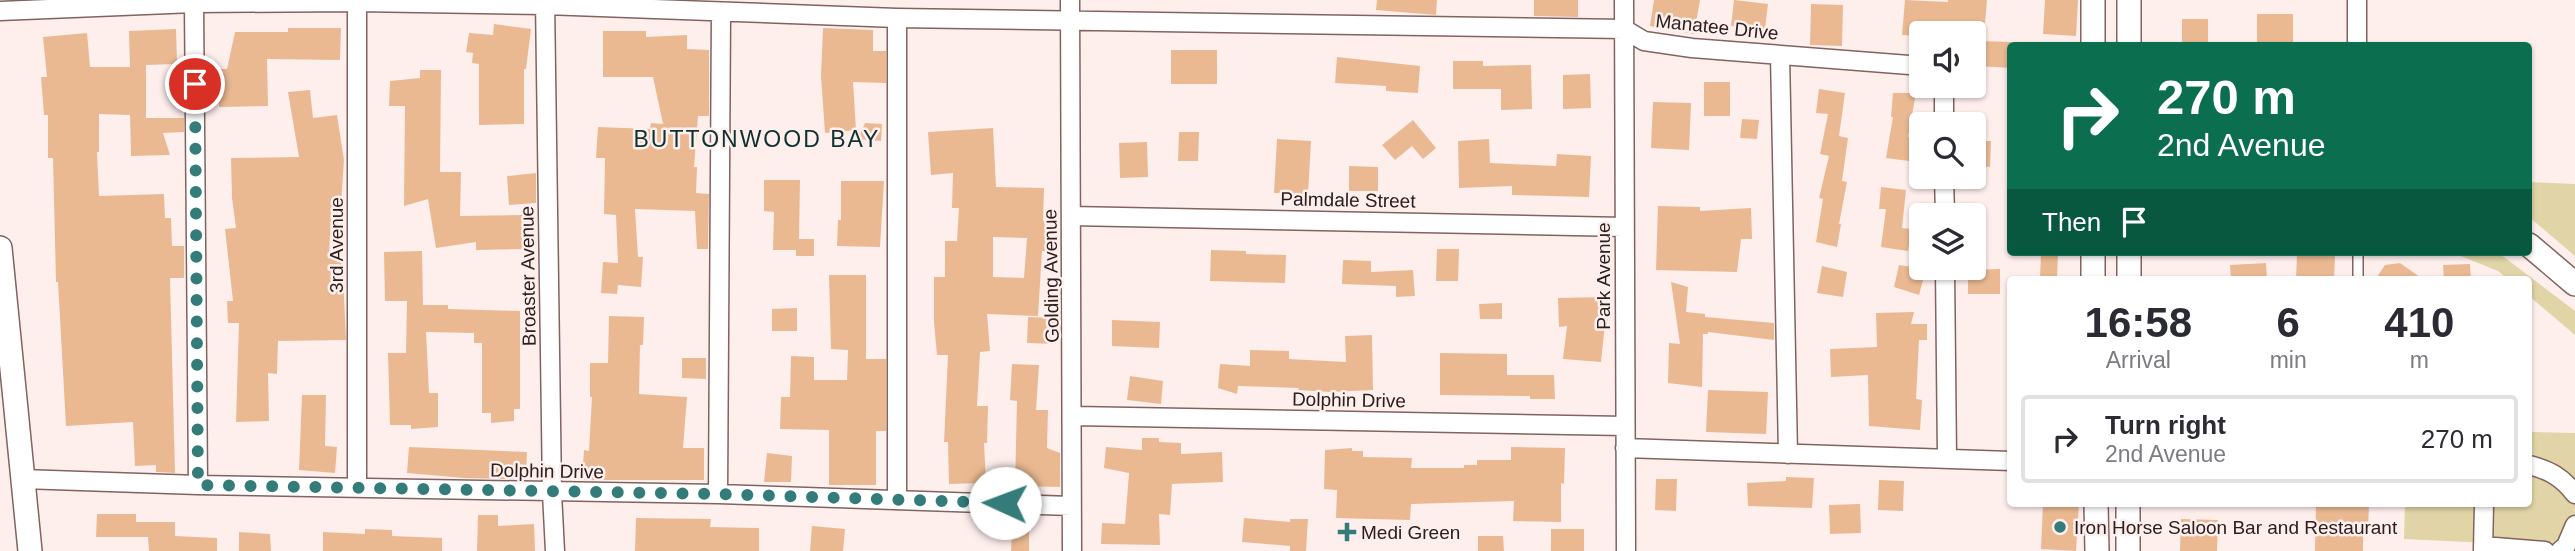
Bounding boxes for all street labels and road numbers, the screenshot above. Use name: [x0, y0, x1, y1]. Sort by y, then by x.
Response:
street label: Manatee Drive: [1654, 10, 1780, 44]
street label: Palmdale Street: [1280, 188, 1416, 212]
street label: 3rd Avenue: [326, 197, 347, 293]
street label: Broaster Avenue: [516, 206, 540, 346]
street label: Golding Avenue: [1039, 209, 1063, 343]
street label: Park Avenue: [1593, 222, 1614, 330]
street label: Dolphin Drive: [1292, 389, 1406, 411]
street label: Dolphin Drive: [490, 460, 604, 482]

